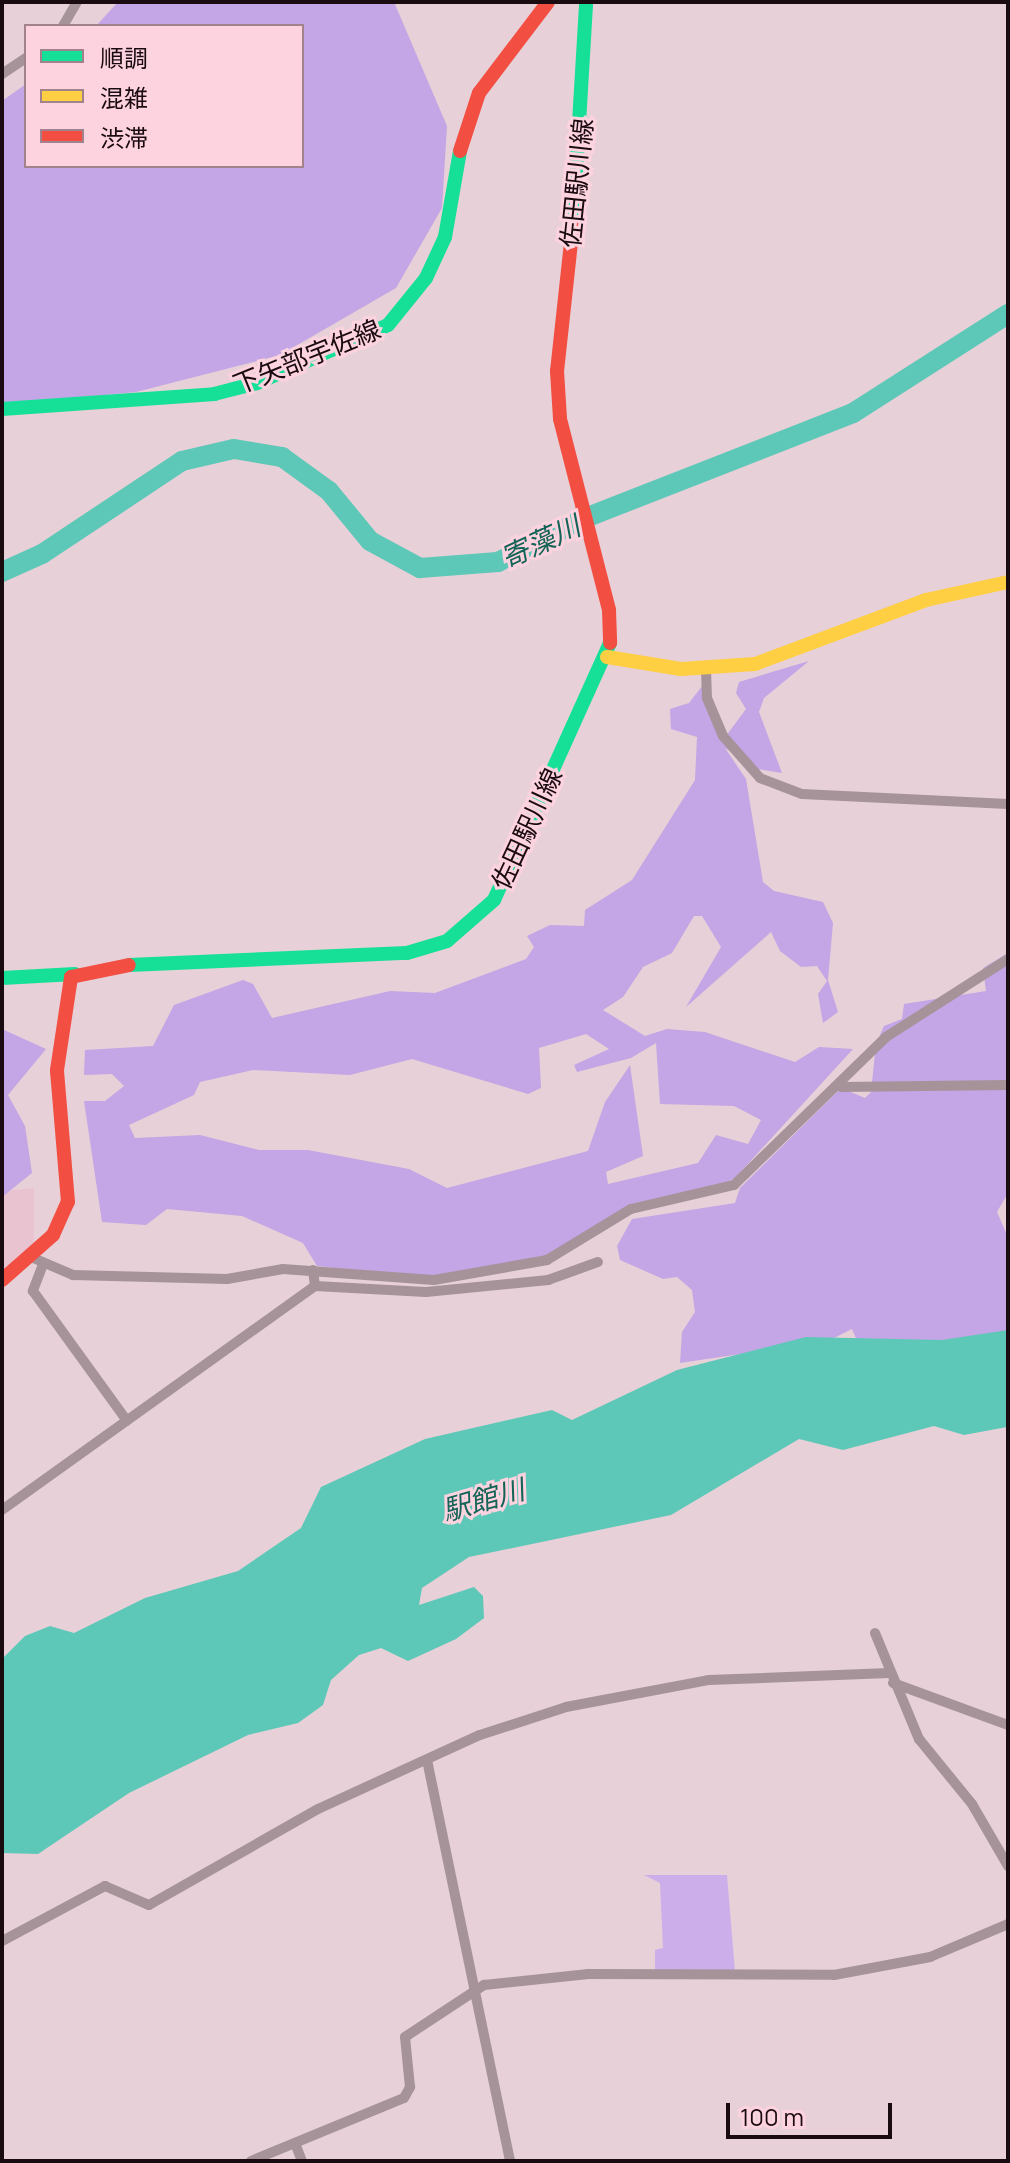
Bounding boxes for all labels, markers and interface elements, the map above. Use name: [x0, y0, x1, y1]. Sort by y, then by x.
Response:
legend: [24, 24, 304, 168]
text: 順調: [100, 41, 148, 74]
text: 混雑: [100, 81, 148, 114]
street label: 佐田駅川線: [555, 117, 599, 249]
text: 渋滞: [100, 121, 148, 154]
street label: 下矢部宇佐線: [229, 313, 385, 401]
water label: 寄藻川: [495, 508, 585, 574]
street label: 佐田駅川線: [485, 763, 569, 895]
water label: 駅館川: [438, 1471, 528, 1527]
scale bar: [730, 2087, 896, 2137]
text: 100 m: [740, 2100, 804, 2133]

